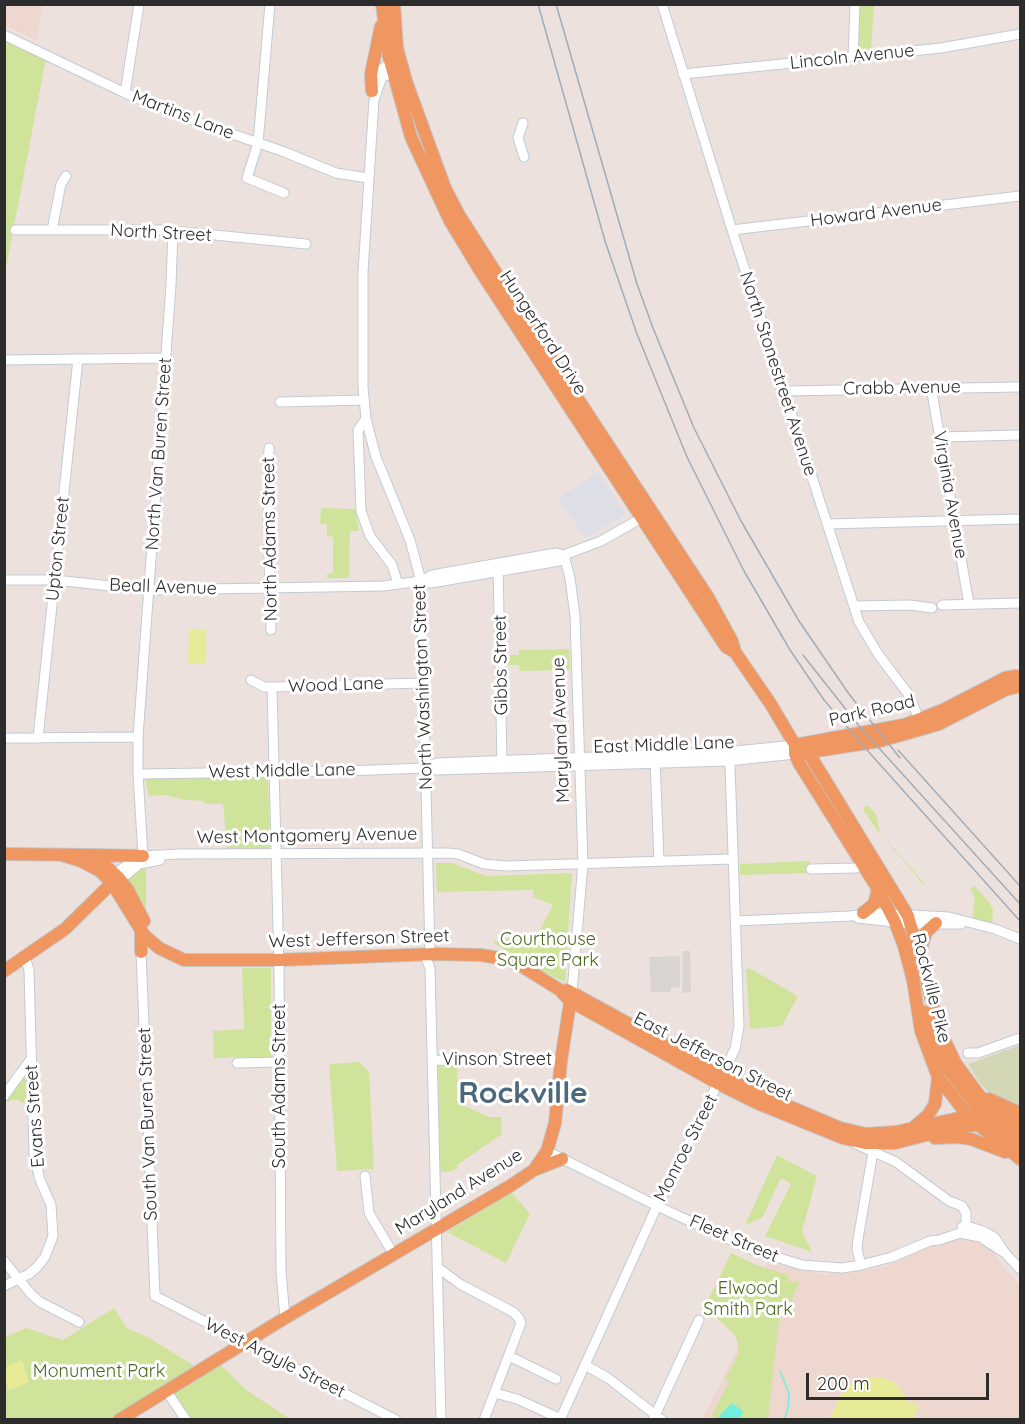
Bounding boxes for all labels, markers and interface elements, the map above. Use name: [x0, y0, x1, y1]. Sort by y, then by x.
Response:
street label: Lincoln Avenue: [789, 40, 915, 74]
street label: Martins Lane: [129, 86, 237, 144]
street label: Howard Avenue: [809, 194, 943, 232]
street label: North Street: [110, 220, 212, 246]
street label: Hungerford Drive: [495, 267, 591, 399]
street label: North Stonestreet Avenue: [735, 269, 821, 479]
street label: North Van Buren Street: [141, 357, 177, 551]
street label: Crabb Avenue: [843, 376, 961, 400]
street label: Virginia Avenue: [928, 430, 972, 560]
street label: North Adams Street: [258, 457, 282, 621]
street label: Upton Street: [42, 496, 74, 602]
street label: Beall Avenue: [109, 574, 217, 600]
street label: North Washington Street: [409, 584, 437, 790]
street label: Gibbs Street: [489, 614, 513, 716]
street label: Maryland Avenue: [548, 657, 574, 803]
street label: Wood Lane: [288, 673, 384, 697]
street label: Park Road: [827, 691, 917, 731]
street label: East Middle Lane: [593, 732, 735, 758]
street label: West Middle Lane: [208, 759, 356, 783]
street label: West Montgomery Avenue: [196, 823, 418, 849]
street label: West Jefferson Street: [268, 925, 450, 953]
park label: Courthouse Square Park: [497, 929, 599, 972]
street label: Rockville Pike: [907, 931, 955, 1045]
street label: South Adams Street: [269, 1004, 291, 1168]
street label: East Jefferson Street: [630, 1008, 796, 1106]
street label: South Van Buren Street: [134, 1027, 162, 1221]
street label: Vinson Street: [442, 1049, 552, 1071]
street label: Evans Street: [21, 1064, 49, 1168]
district label: Rockville: [458, 1076, 588, 1112]
street label: Monroe Street: [650, 1091, 722, 1205]
street label: Maryland Avenue: [391, 1144, 527, 1240]
street label: Fleet Street: [686, 1211, 782, 1267]
park label: Elwood Smith Park: [703, 1278, 793, 1320]
street label: West Argyle Street: [201, 1313, 349, 1403]
park label: Monument Park: [33, 1361, 165, 1383]
scale bar: [809, 1361, 992, 1399]
text: 200 m: [817, 1372, 870, 1395]

